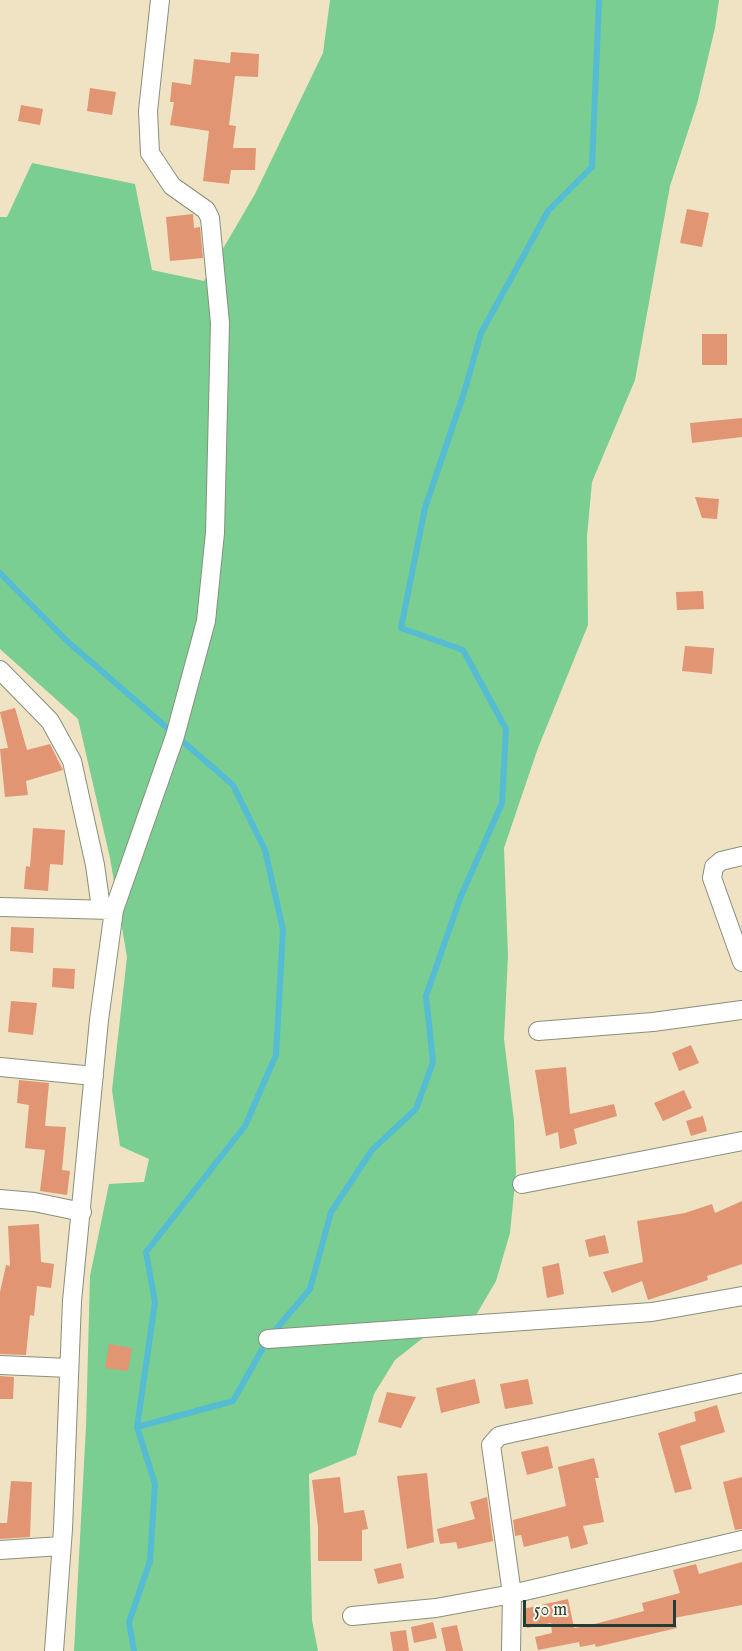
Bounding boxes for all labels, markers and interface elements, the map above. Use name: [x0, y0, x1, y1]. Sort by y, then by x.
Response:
scale bar: [526, 1588, 679, 1626]
text: 50 m: [534, 1599, 567, 1622]

